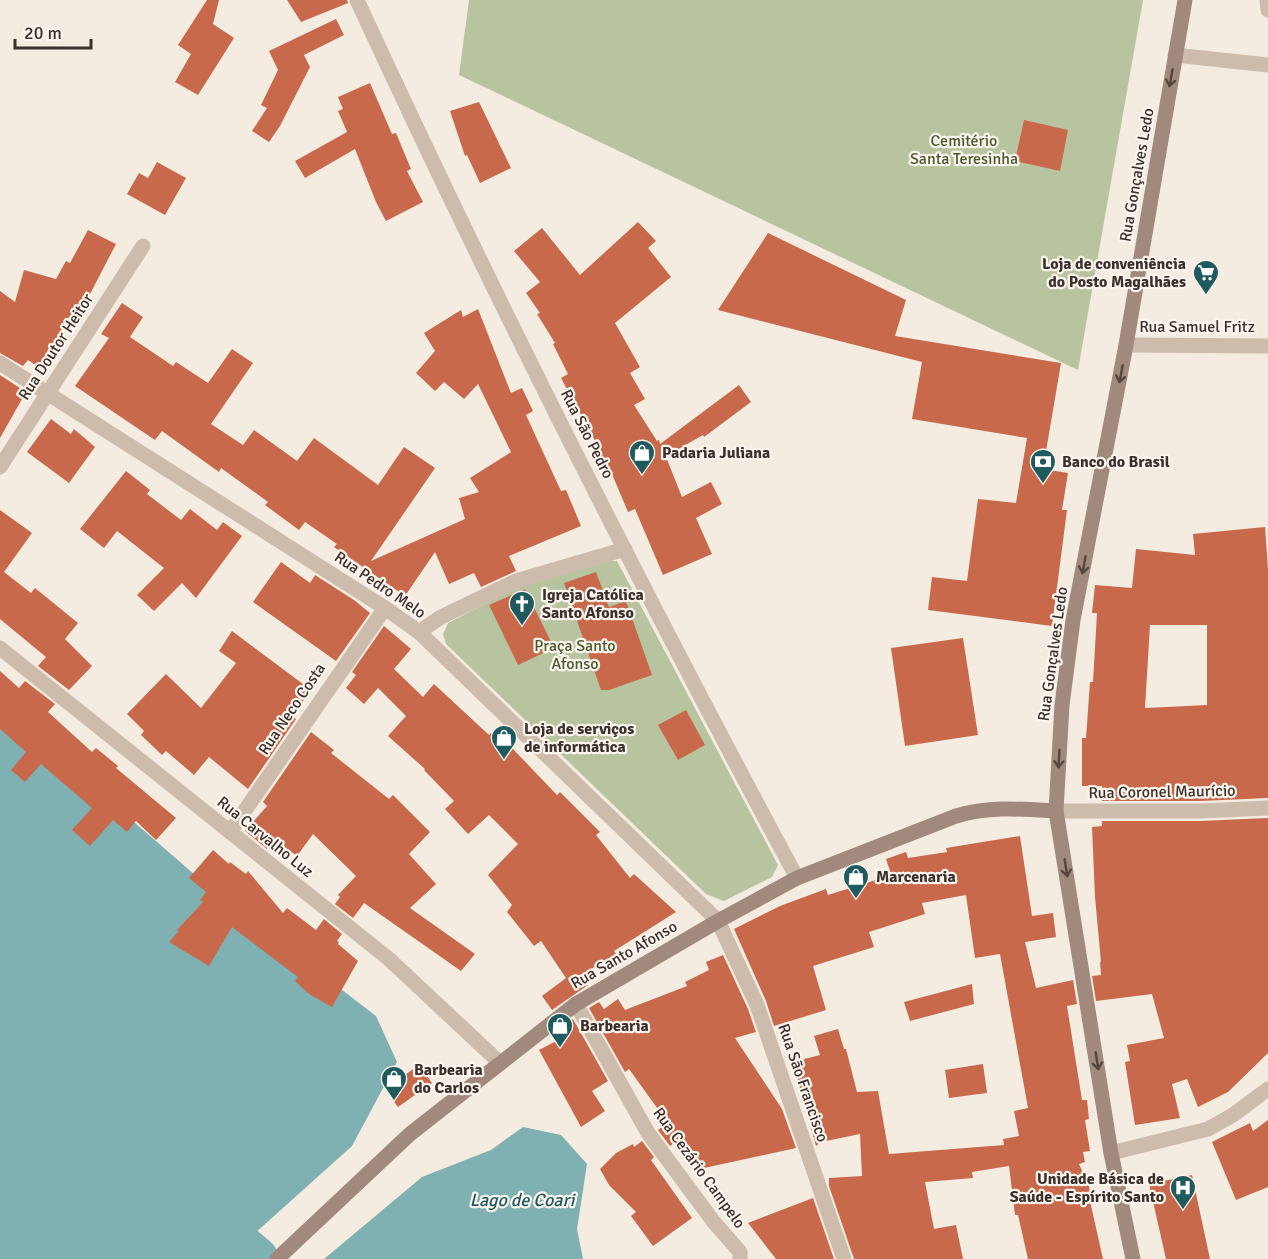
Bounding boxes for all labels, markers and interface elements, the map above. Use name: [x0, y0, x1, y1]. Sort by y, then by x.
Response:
scale bar: [15, 12, 92, 50]
text: 20 m: [24, 22, 62, 44]
one-way arrow: [1165, 68, 1176, 88]
street label: Rua Gonçalves Ledo: [1115, 107, 1159, 243]
park label: Cemitério Santa Teresinha: [910, 131, 1018, 169]
place label: Loja de conveniência do Posto Magalhães: [1042, 254, 1186, 292]
supermarket icon: Loja de conveniência do Posto Magalhães: [1191, 258, 1221, 296]
street label: Rua Doutor Heitor: [14, 290, 98, 404]
street label: Rua Samuel Fritz: [1139, 317, 1255, 337]
one-way arrow: [1115, 364, 1126, 383]
street label: Rua São Pedro: [556, 386, 618, 482]
shop icon: Padaria Juliana: [627, 438, 657, 476]
place label: Padaria Juliana: [662, 443, 770, 463]
bank icon: Banco do Brasil: [1028, 447, 1058, 485]
place label: Banco do Brasil: [1062, 452, 1170, 472]
street label: Rua Pedro Melo: [330, 547, 430, 623]
one-way arrow: [1078, 555, 1089, 575]
place label: Igreja Católica Santo Afonso: [542, 585, 644, 623]
street label: Rua Gonçalves Ledo: [1034, 586, 1072, 722]
church icon: Igreja Católica Santo Afonso: [507, 589, 537, 627]
park label: Praça Santo Afonso: [534, 636, 616, 674]
street label: Rua Neco Costa: [254, 659, 330, 759]
place label: Loja de serviços de informática: [524, 719, 634, 757]
shop icon: Loja de serviços de informática: [489, 723, 519, 761]
one-way arrow: [1054, 748, 1065, 768]
street label: Rua Coronel Maurício: [1088, 781, 1236, 803]
street label: Rua Carvalho Luz: [213, 792, 317, 882]
one-way arrow: [1060, 858, 1071, 878]
shop icon: Marcenaria: [841, 862, 871, 900]
place label: Marcenaria: [876, 867, 956, 887]
street label: Rua Santo Afonso: [567, 916, 681, 994]
shop icon: Barbearia: [545, 1011, 575, 1049]
place label: Barbearia: [580, 1016, 649, 1036]
street label: Rua São Francisco: [773, 1021, 833, 1145]
one-way arrow: [1091, 1050, 1102, 1070]
place label: Barbearia do Carlos: [414, 1060, 483, 1098]
shop icon: Barbearia do Carlos: [379, 1064, 409, 1102]
street label: Rua Cezário Campelo: [648, 1104, 750, 1232]
place label: Unidade Básica de Saúde - Espírito Santo: [1010, 1169, 1164, 1207]
hospital icon: Unidade Básica de Saúde - Espírito Santo: [1168, 1173, 1198, 1211]
water label: Lago de Coari: [470, 1189, 576, 1211]

